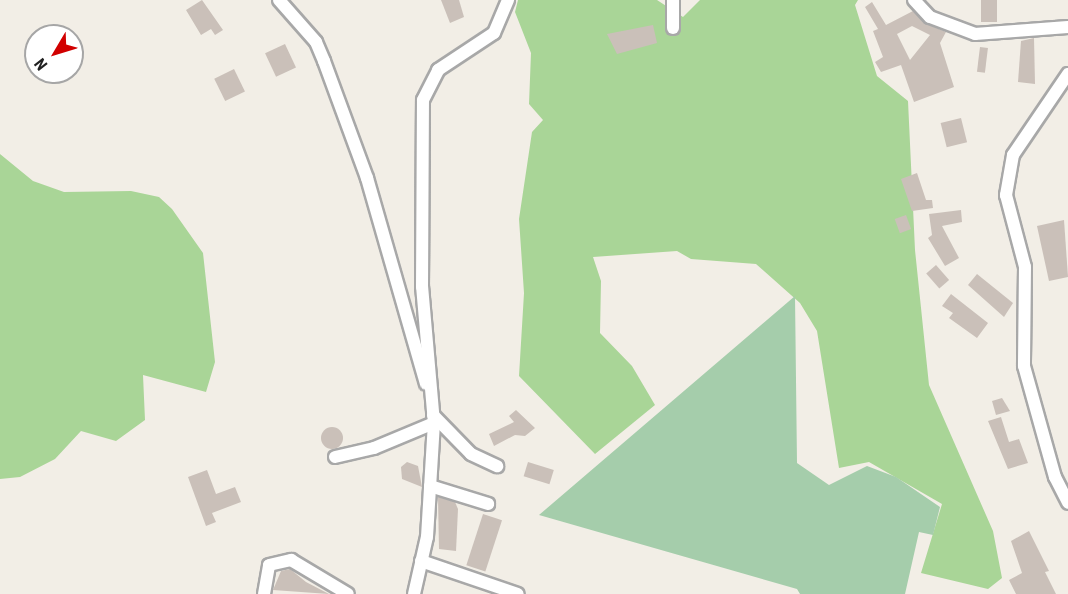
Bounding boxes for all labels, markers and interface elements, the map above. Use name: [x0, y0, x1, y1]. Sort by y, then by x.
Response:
north arrow: [24, 24, 84, 84]
text: N: [31, 54, 52, 74]

